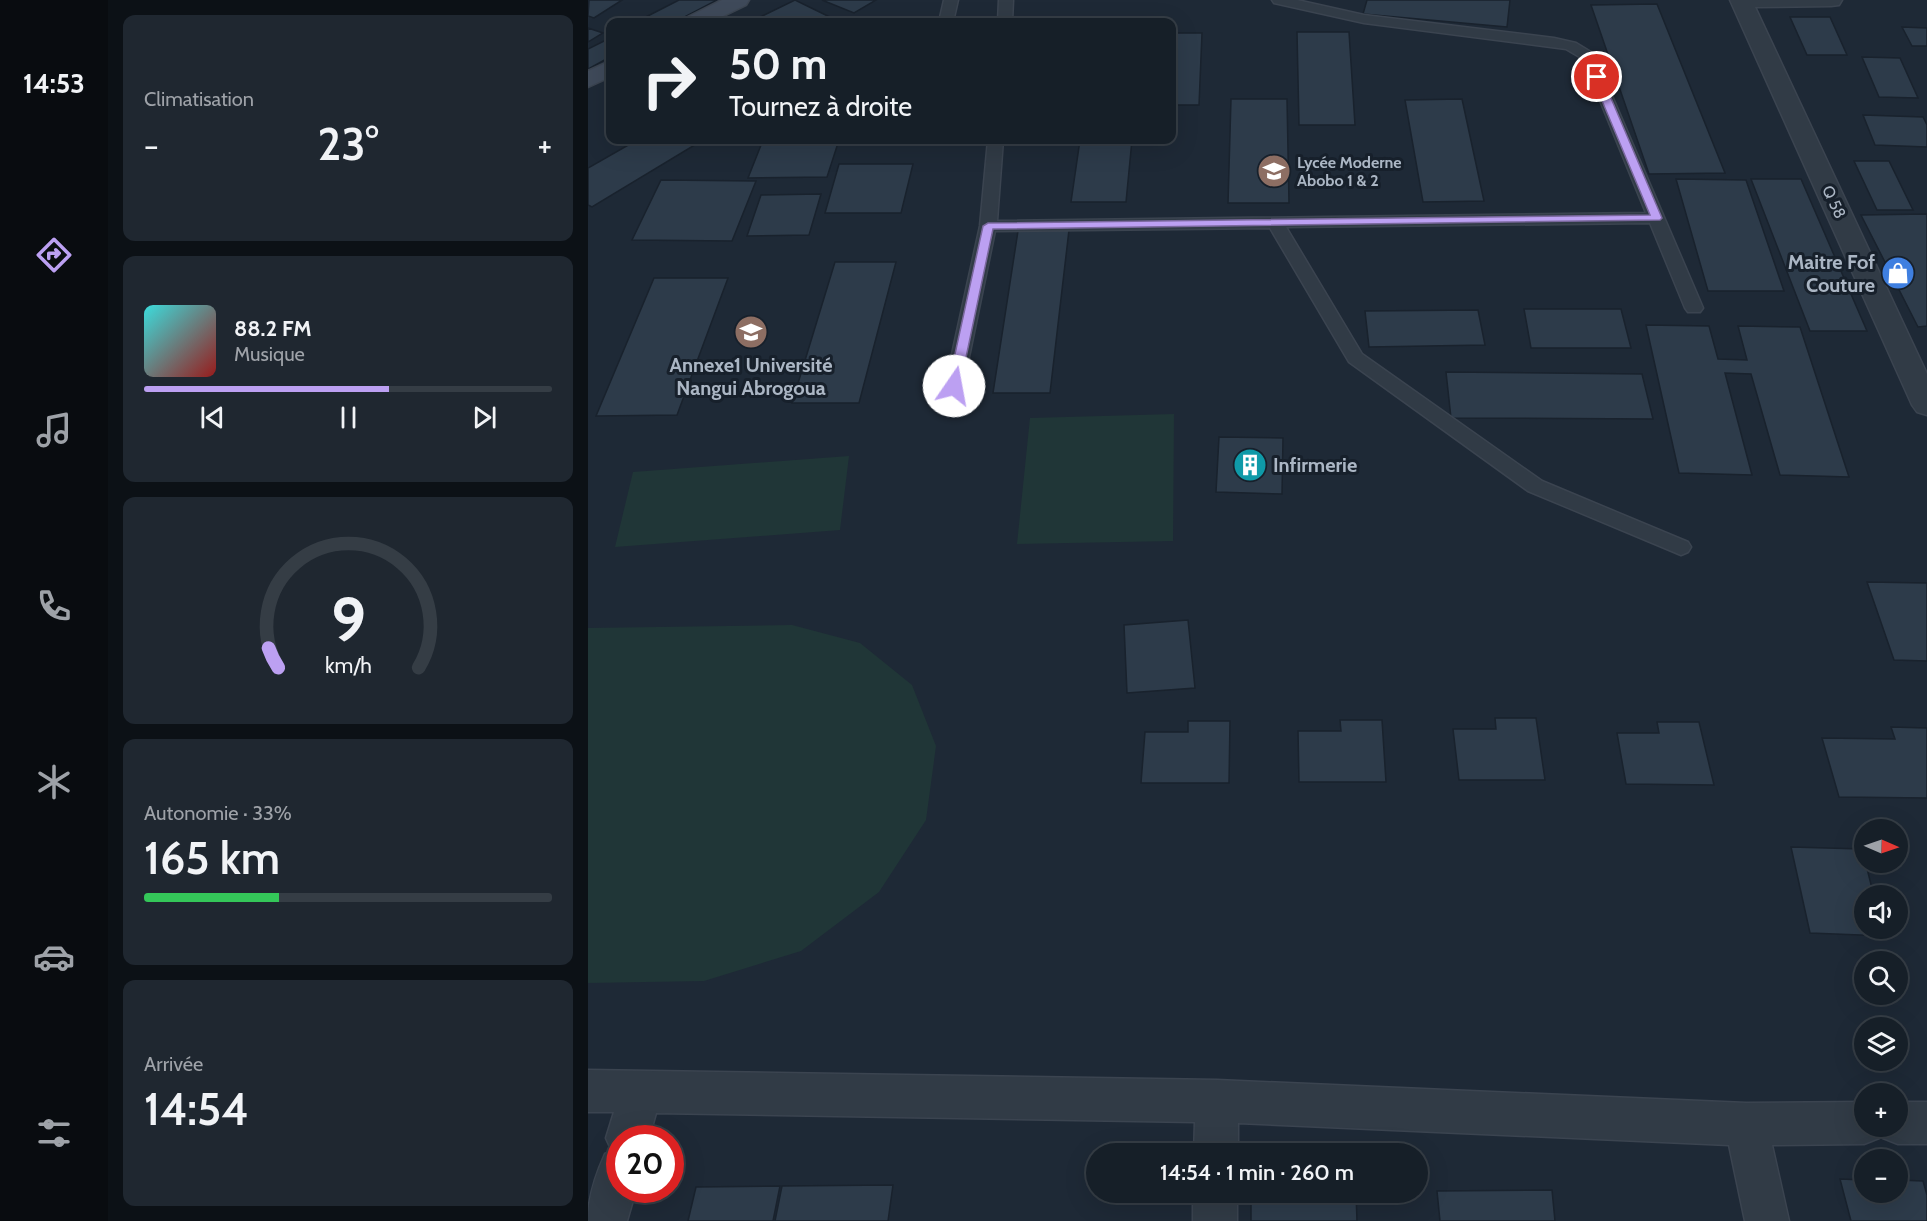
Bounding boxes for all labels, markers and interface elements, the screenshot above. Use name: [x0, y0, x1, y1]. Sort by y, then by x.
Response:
text: 50 m: [729, 38, 827, 90]
icon: right: [630, 42, 708, 120]
pin: [1571, 51, 1622, 102]
icon: arrive: [1580, 60, 1613, 93]
text: 14:53: [23, 67, 85, 100]
text: Climatisation: [144, 87, 254, 111]
text: Tournez à droite: [729, 90, 912, 123]
text: 23°: [317, 117, 379, 171]
text: −: [144, 125, 159, 165]
text: +: [537, 125, 552, 165]
school or university icon: Lycée Moderne Abobo 1 & 2: [1256, 153, 1292, 189]
place label: Lycée Moderne Abobo 1 & 2: [1297, 153, 1402, 190]
street label: Q 58: [1818, 182, 1850, 222]
icon: directions: [33, 234, 75, 276]
place label: Maitre Fof Couture: [1788, 250, 1875, 297]
shop icon: Maitre Fof Couture: [1880, 255, 1916, 291]
school or university icon: Annexe1 Université Nangui Abrogoua: [733, 314, 769, 350]
text: 88.2 FM: [234, 315, 312, 342]
text: Musique: [234, 342, 305, 366]
place label: Annexe1 Université Nangui Abrogoua: [669, 353, 833, 400]
position arrow: [922, 354, 986, 418]
icon: previous: [196, 401, 229, 434]
icon: pause: [332, 401, 365, 434]
icon: next: [468, 401, 501, 434]
icon: music: [33, 409, 75, 451]
building icon: Infirmerie: [1232, 447, 1268, 483]
place label: Infirmerie: [1273, 453, 1357, 477]
text: 9: [330, 582, 366, 658]
icon: phone: [33, 585, 75, 627]
text: km/h: [325, 652, 371, 678]
icon: climate: [33, 761, 75, 803]
text: Autonomie · 33%: [144, 801, 292, 825]
north arrow: [1854, 819, 1908, 873]
map controls: [1854, 819, 1908, 1203]
text: 165 km: [144, 831, 280, 885]
button: sound: [1854, 885, 1908, 939]
icon: car: [33, 936, 75, 978]
button: search: [1854, 951, 1908, 1005]
button: layers: [1854, 1017, 1908, 1071]
text: Arrivée: [144, 1052, 203, 1076]
text: 14:54: [144, 1082, 248, 1136]
button: +: [1854, 1083, 1908, 1137]
icon: filters: [33, 1112, 75, 1154]
speed limit sign: 20: [606, 1125, 684, 1203]
button: −: [1854, 1149, 1908, 1203]
text: 14:54 · 1 min · 260 m: [1160, 1159, 1354, 1186]

